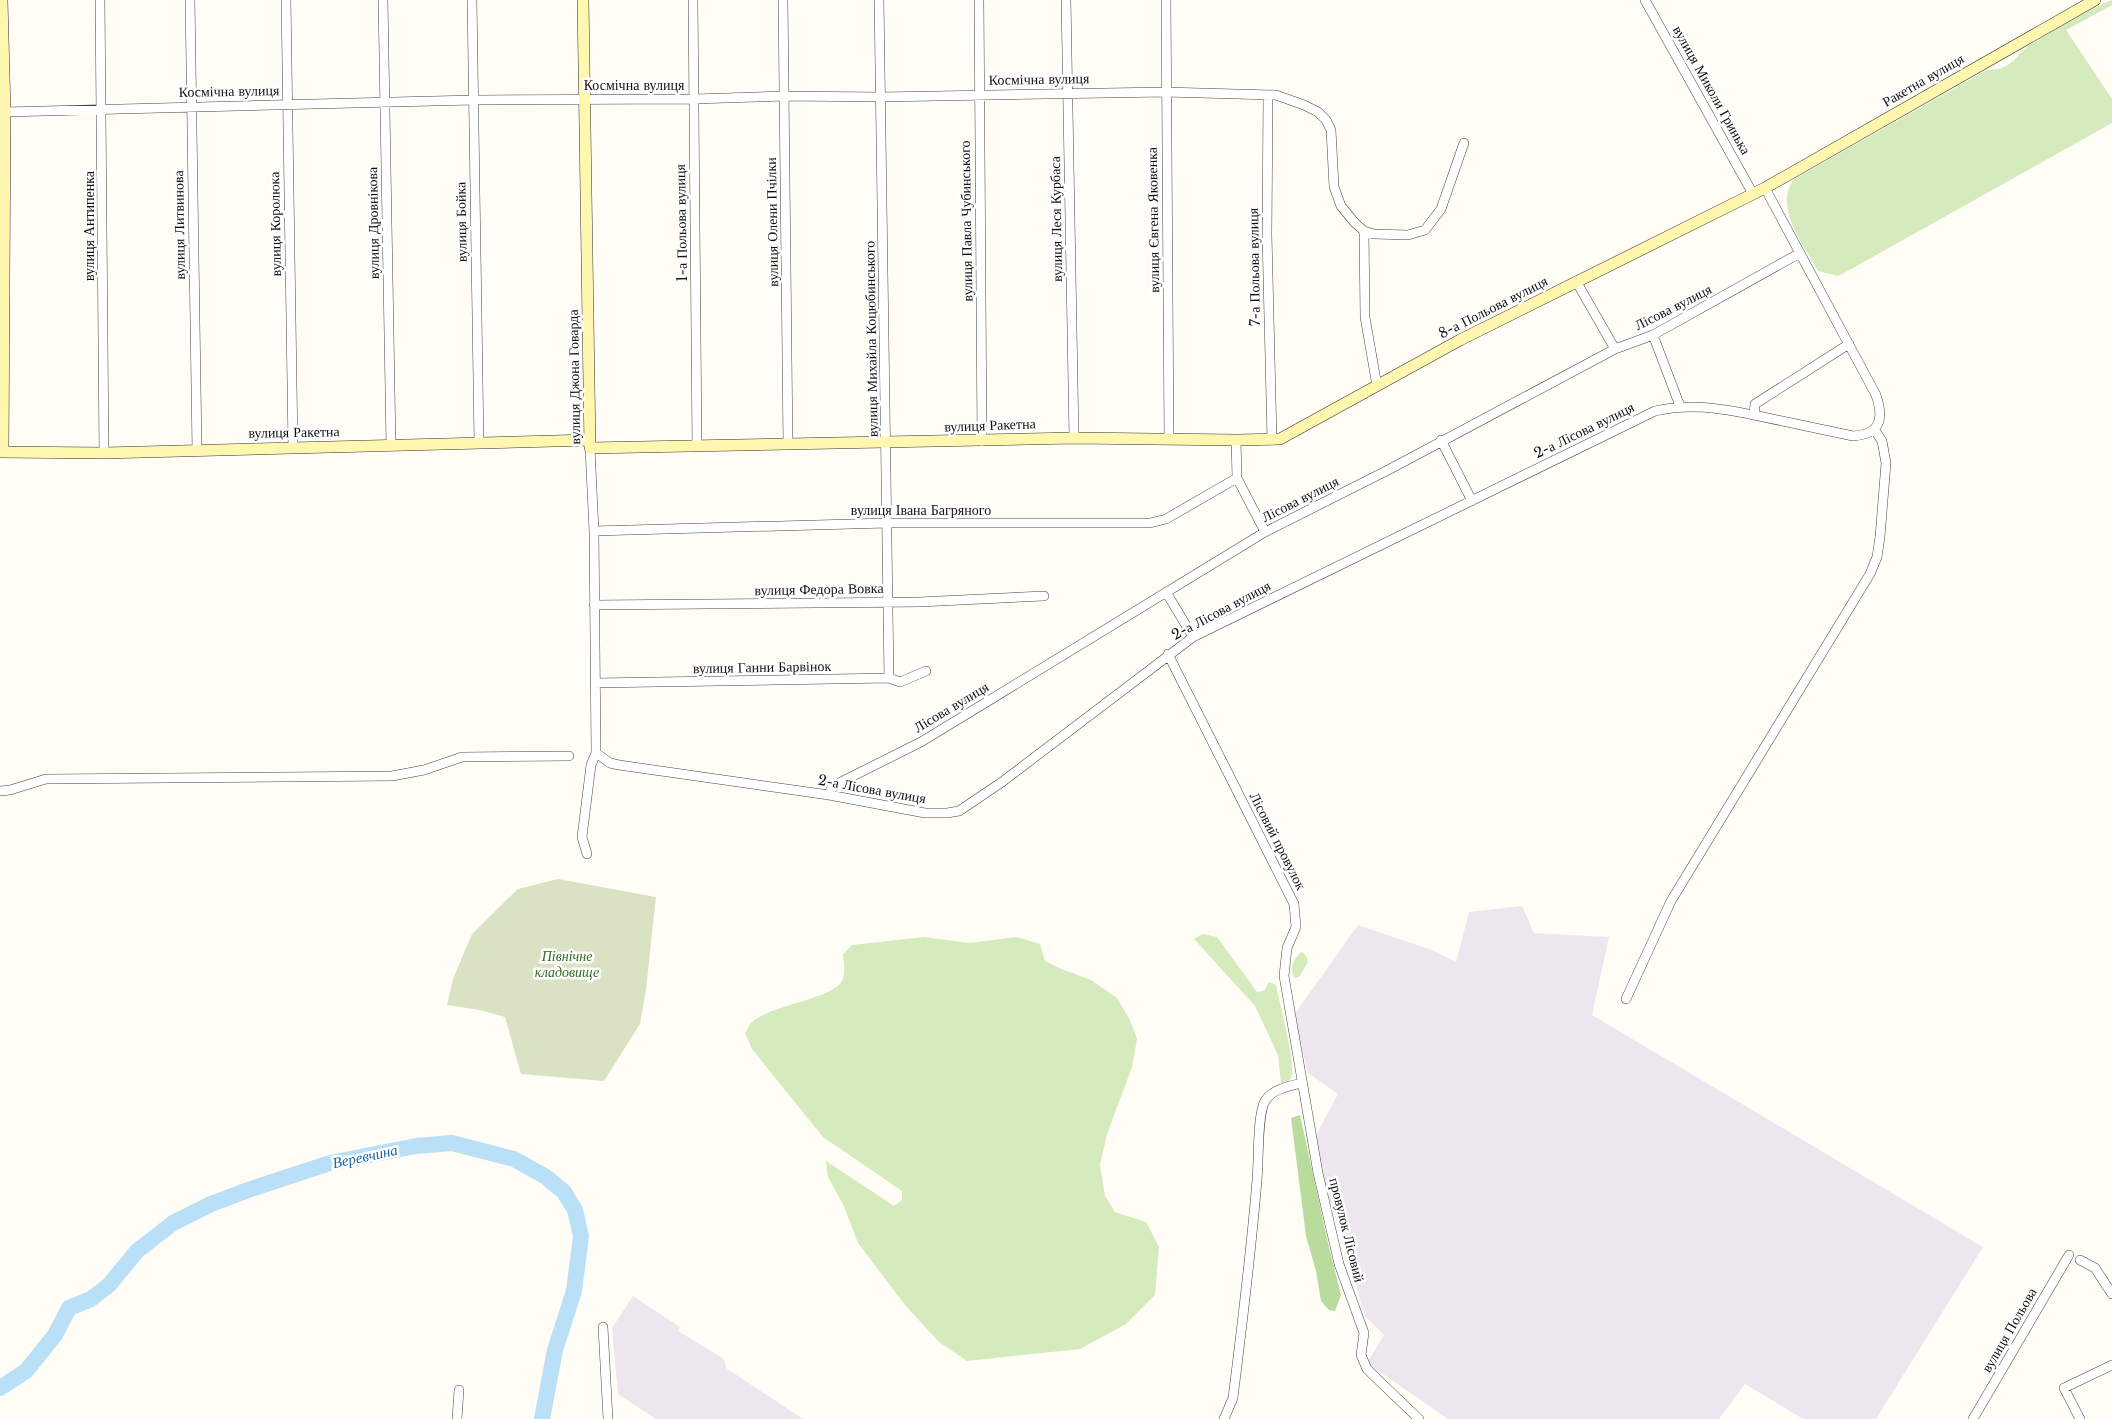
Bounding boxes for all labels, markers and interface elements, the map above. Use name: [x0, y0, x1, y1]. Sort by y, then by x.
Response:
street label: вулиця Миколи Гринька: [1669, 22, 1755, 158]
street label: Ракетна вулиця: [1879, 49, 1968, 111]
street label: Космічна вулиця: [989, 69, 1090, 89]
street label: Космічна вулиця: [584, 76, 685, 94]
street label: Космічна вулиця: [179, 81, 280, 101]
street label: вулиця Павла Чубинського: [956, 140, 976, 302]
street label: вулиця Євгена Яковенка: [1143, 146, 1163, 293]
street label: вулиця Леся Курбаса: [1046, 155, 1066, 282]
street label: вулиця Олени Пчілки: [762, 157, 782, 287]
street label: 1-а Польова вулиця: [671, 163, 691, 282]
street label: вулиця Дровнікова: [363, 166, 383, 279]
street label: вулиця Литвинова: [169, 169, 189, 280]
street label: вулиця Антипенка: [80, 170, 98, 281]
street label: вулиця Королюка: [265, 171, 285, 276]
street label: вулиця Бойка: [451, 181, 471, 262]
street label: 7-а Польова вулиця: [1244, 207, 1264, 326]
street label: вулиця Михайла Коцюбинського: [860, 241, 882, 437]
street label: 8-а Польова вулиця: [1435, 271, 1551, 342]
street label: Лісова вулиця: [1631, 280, 1715, 334]
street label: вулиця Джона Говарда: [564, 308, 584, 445]
street label: 2-а Лісова вулиця: [1531, 398, 1638, 462]
street label: вулиця Ракетна: [944, 414, 1037, 436]
street label: вулиця Ракетна: [248, 422, 341, 442]
street label: Лісова вулиця: [1258, 472, 1342, 526]
street label: вулиця Івана Багряного: [851, 501, 991, 519]
street label: 2-а Лісова вулиця: [1168, 576, 1274, 644]
street label: вулиця Федора Вовка: [754, 579, 884, 599]
street label: вулиця Ганни Барвінок: [693, 657, 832, 677]
street label: Лісова вулиця: [910, 677, 992, 736]
street label: 2-а Лісова вулиця: [817, 771, 928, 807]
street label: Лісовий провулок: [1246, 789, 1310, 893]
park label: Північне кладовище: [535, 947, 599, 981]
water label: Веревчина: [331, 1140, 399, 1172]
street label: провулок Лісовий: [1325, 1176, 1369, 1285]
street label: вулиця Польова: [1977, 1284, 2041, 1376]

